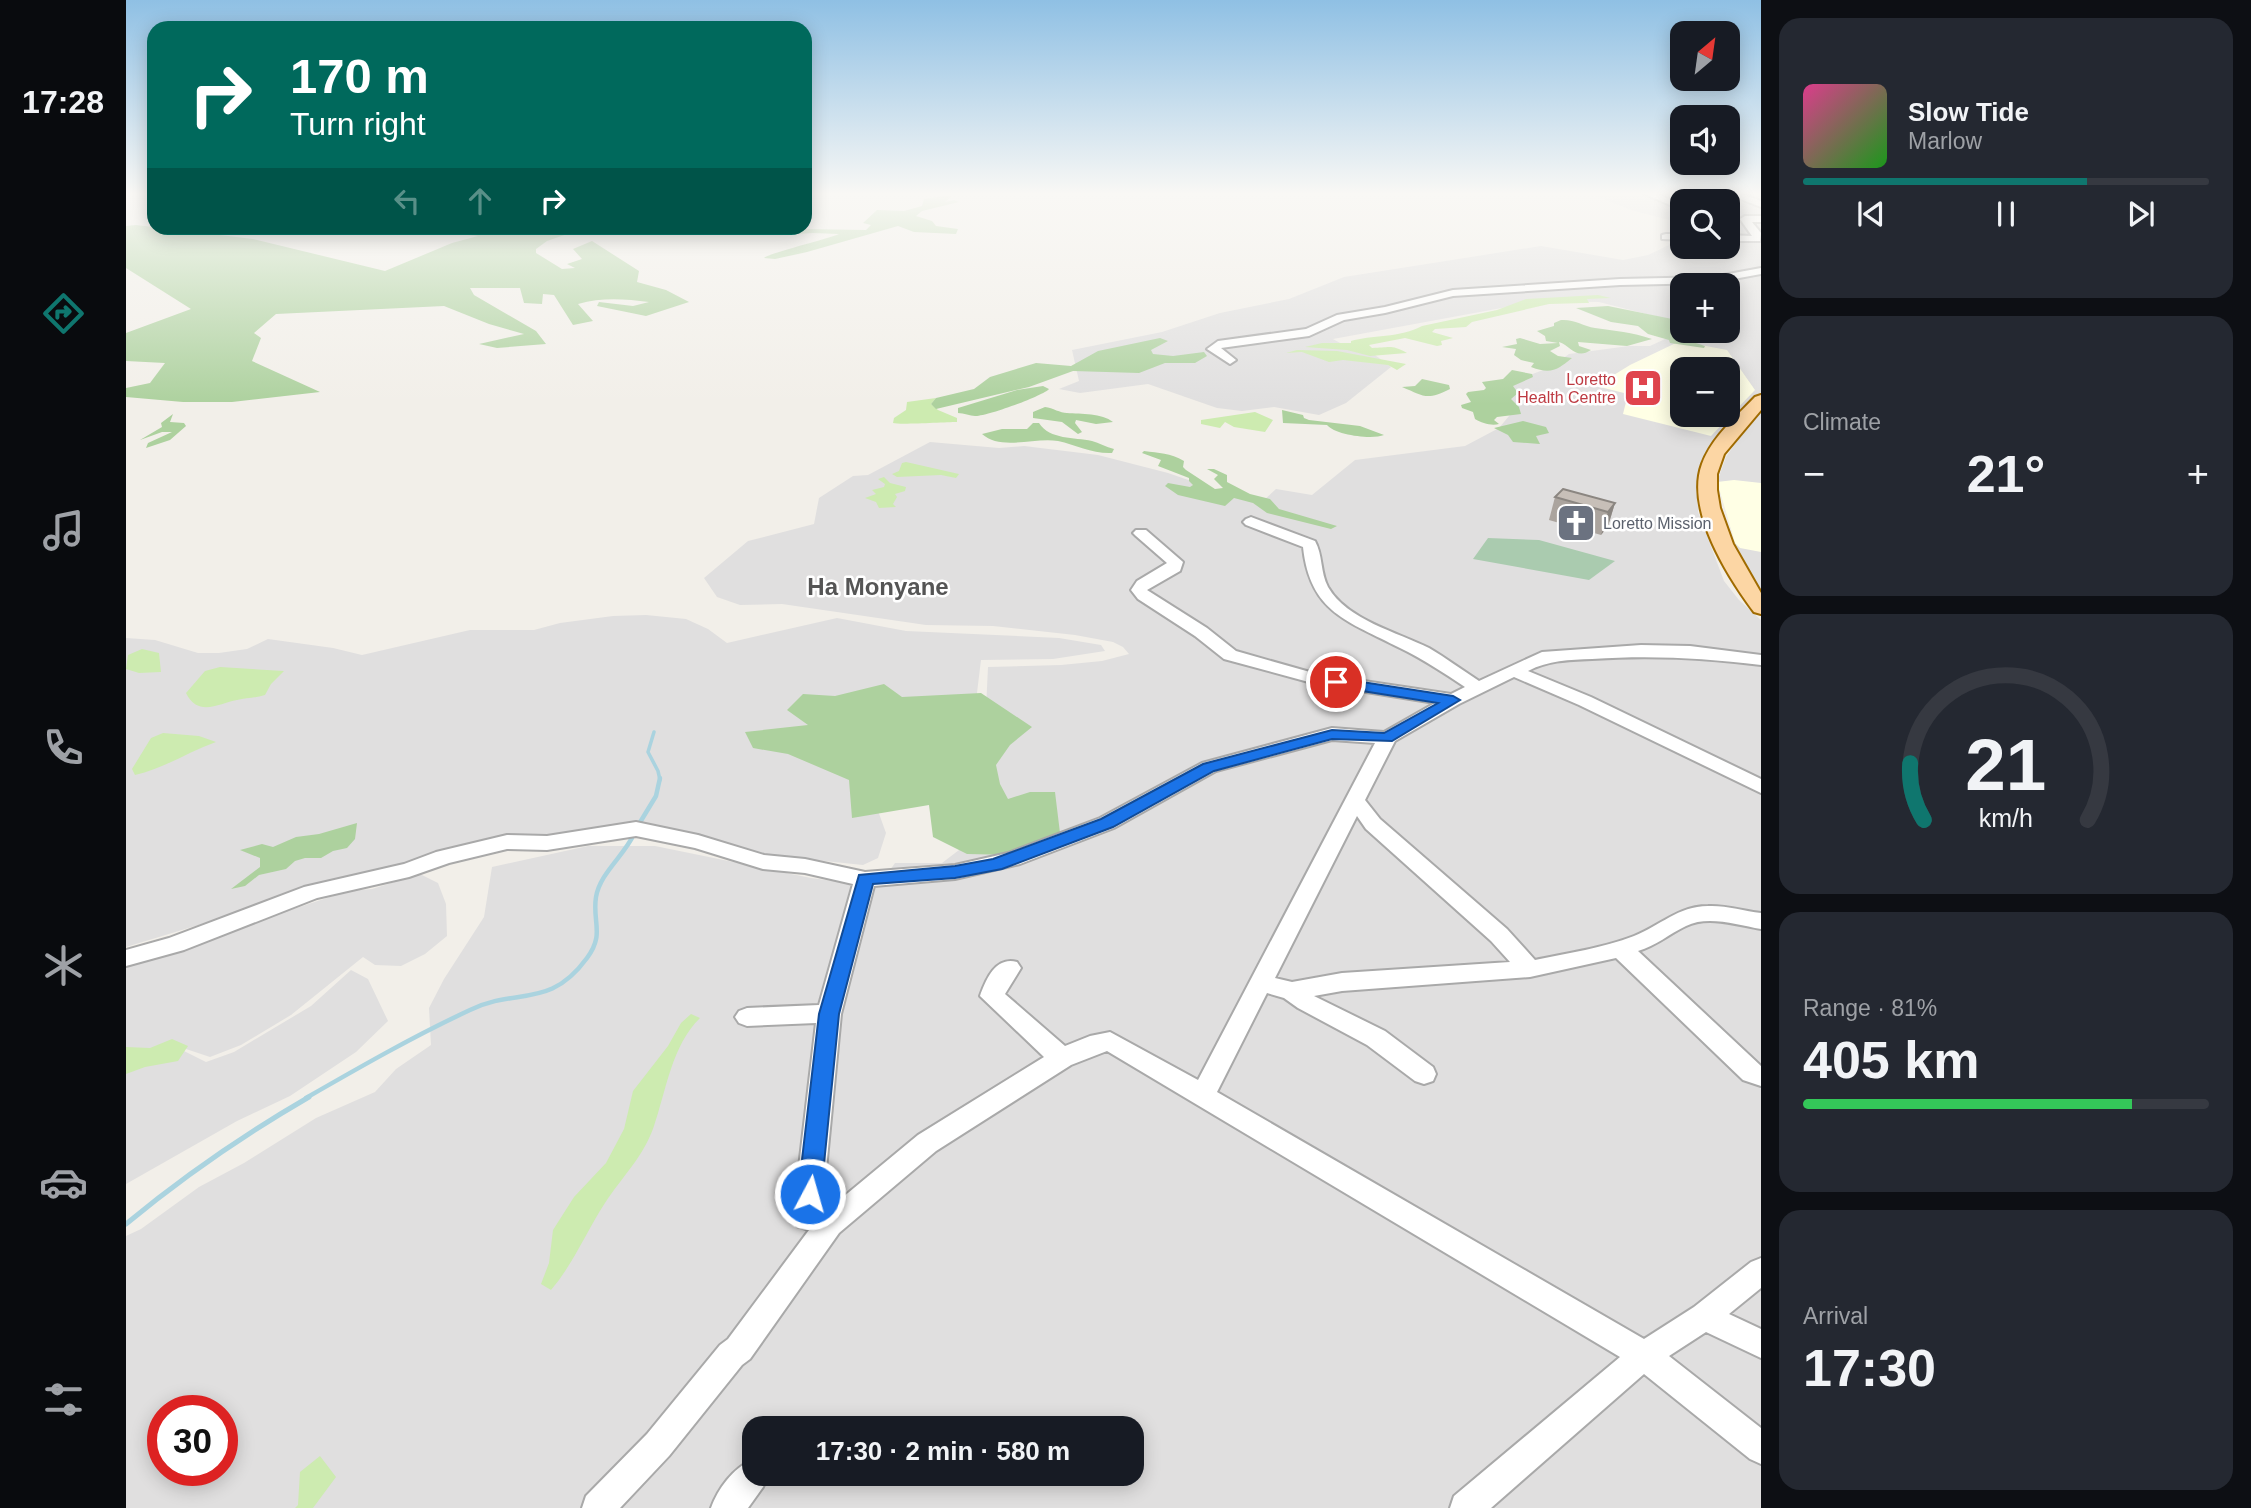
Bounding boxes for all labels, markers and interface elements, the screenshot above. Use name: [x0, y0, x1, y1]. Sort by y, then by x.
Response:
north arrow: [1670, 21, 1740, 91]
map controls: [1670, 21, 1740, 427]
icon: right: [175, 49, 266, 140]
text: 170 m: [290, 49, 429, 103]
text: 17:28: [22, 84, 104, 120]
text: Slow Tide: [1908, 97, 2029, 127]
button: sound: [1670, 105, 1740, 175]
text: Turn right: [290, 106, 426, 142]
text: Marlow: [1908, 128, 1982, 154]
icon: left: [388, 182, 426, 220]
icon: ahead: [461, 182, 499, 220]
icon: right: [534, 182, 572, 220]
button: search: [1670, 189, 1740, 259]
icon: previous: [1852, 195, 1890, 233]
icon: pause: [1987, 195, 2025, 233]
icon: next: [2122, 195, 2160, 233]
button: +: [1670, 273, 1740, 343]
icon: directions: [39, 289, 88, 338]
button: −: [1670, 357, 1740, 427]
hospital icon: Loretto Health Centre: [1622, 367, 1664, 409]
place label: Loretto Health Centre: [1517, 371, 1616, 406]
text: Climate: [1803, 409, 1881, 435]
text: 21°: [1967, 445, 2045, 503]
text: −: [1803, 453, 1825, 495]
text: +: [2187, 453, 2209, 495]
church icon: Loretto Mission: [1555, 502, 1597, 544]
icon: music: [39, 506, 88, 555]
place label: Loretto Mission: [1603, 515, 1712, 532]
district label: Ha Monyane: [807, 573, 949, 600]
pin: [1306, 652, 1366, 712]
icon: arrive: [1317, 663, 1355, 701]
icon: phone: [39, 723, 88, 772]
text: 21: [1966, 724, 2046, 805]
text: km/h: [1979, 804, 2033, 832]
icon: climate: [39, 941, 88, 990]
text: Range · 81%: [1803, 995, 1937, 1021]
text: 405 km: [1803, 1031, 1979, 1089]
position arrow: [773, 1157, 847, 1231]
icon: car: [39, 1158, 88, 1207]
text: Arrival: [1803, 1303, 1868, 1329]
text: 17:30: [1803, 1339, 1936, 1397]
icon: filters: [39, 1375, 88, 1424]
speed limit sign: 30: [147, 1395, 238, 1486]
text: 17:30 · 2 min · 580 m: [816, 1436, 1070, 1466]

